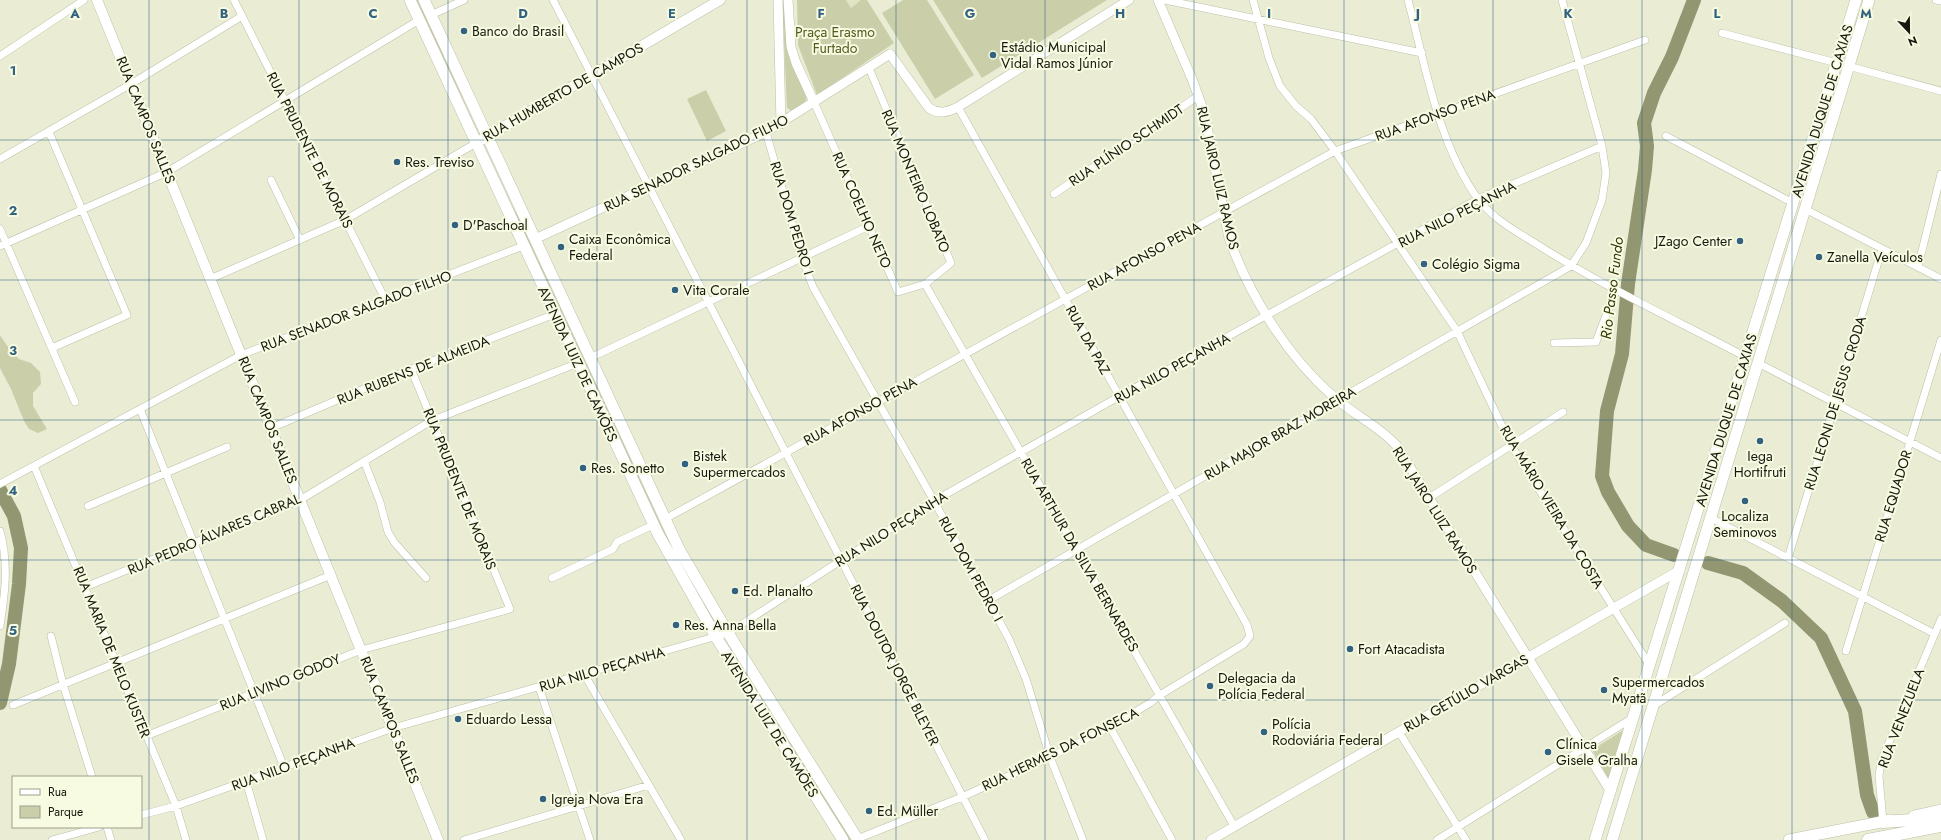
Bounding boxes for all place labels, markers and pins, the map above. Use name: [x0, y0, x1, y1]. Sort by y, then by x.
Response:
place label: Banco do Brasil: [472, 21, 564, 41]
marker: Banco do Brasil: [459, 26, 469, 36]
place label: Estádio Municipal Vidal Ramos Júnior: [1001, 37, 1113, 73]
marker: Estádio Municipal Vidal Ramos Júnior: [988, 50, 998, 60]
place label: Res. Treviso: [405, 152, 475, 172]
marker: Res. Treviso: [392, 157, 402, 167]
place label: D'Paschoal: [463, 215, 528, 235]
marker: D'Paschoal: [450, 220, 460, 230]
place label: Caixa Econômica Federal: [569, 229, 671, 265]
place label: JZago Center: [1653, 231, 1732, 251]
marker: JZago Center: [1735, 236, 1745, 246]
marker: Caixa Econômica Federal: [556, 242, 566, 252]
place label: Zanella Veículos: [1827, 247, 1923, 267]
marker: Zanella Veículos: [1814, 252, 1824, 262]
place label: Colégio Sigma: [1432, 254, 1520, 274]
marker: Colégio Sigma: [1419, 259, 1429, 269]
place label: Vita Corale: [683, 280, 749, 300]
marker: Vita Corale: [670, 285, 680, 295]
marker: Iega Hortifruti: [1755, 436, 1765, 446]
place label: Bistek Supermercados: [693, 446, 786, 482]
place label: Iega Hortifruti: [1734, 446, 1786, 482]
place label: Res. Sonetto: [591, 458, 665, 478]
marker: Bistek Supermercados: [680, 459, 690, 469]
marker: Res. Sonetto: [578, 463, 588, 473]
marker: Localiza Seminovos: [1740, 496, 1750, 506]
place label: Localiza Seminovos: [1713, 506, 1777, 542]
place label: Ed. Planalto: [743, 581, 813, 601]
marker: Ed. Planalto: [730, 586, 740, 596]
place label: Res. Anna Bella: [684, 615, 776, 635]
marker: Res. Anna Bella: [671, 620, 681, 630]
place label: Fort Atacadista: [1358, 639, 1445, 659]
marker: Fort Atacadista: [1345, 644, 1355, 654]
place label: Delegacia da Polícia Federal: [1218, 668, 1305, 704]
place label: Supermercados Myatã: [1612, 672, 1705, 708]
marker: Delegacia da Polícia Federal: [1205, 681, 1215, 691]
marker: Supermercados Myatã: [1599, 685, 1609, 695]
place label: Eduardo Lessa: [466, 709, 552, 729]
marker: Eduardo Lessa: [453, 714, 463, 724]
place label: Polícia Rodoviária Federal: [1272, 714, 1383, 750]
marker: Polícia Rodoviária Federal: [1259, 727, 1269, 737]
place label: Clínica Gisele Gralha: [1556, 734, 1638, 770]
marker: Clínica Gisele Gralha: [1543, 747, 1553, 757]
place label: Igreja Nova Era: [551, 789, 643, 809]
marker: Igreja Nova Era: [538, 794, 548, 804]
place label: Ed. Müller: [877, 801, 938, 821]
marker: Ed. Müller: [864, 806, 874, 816]

